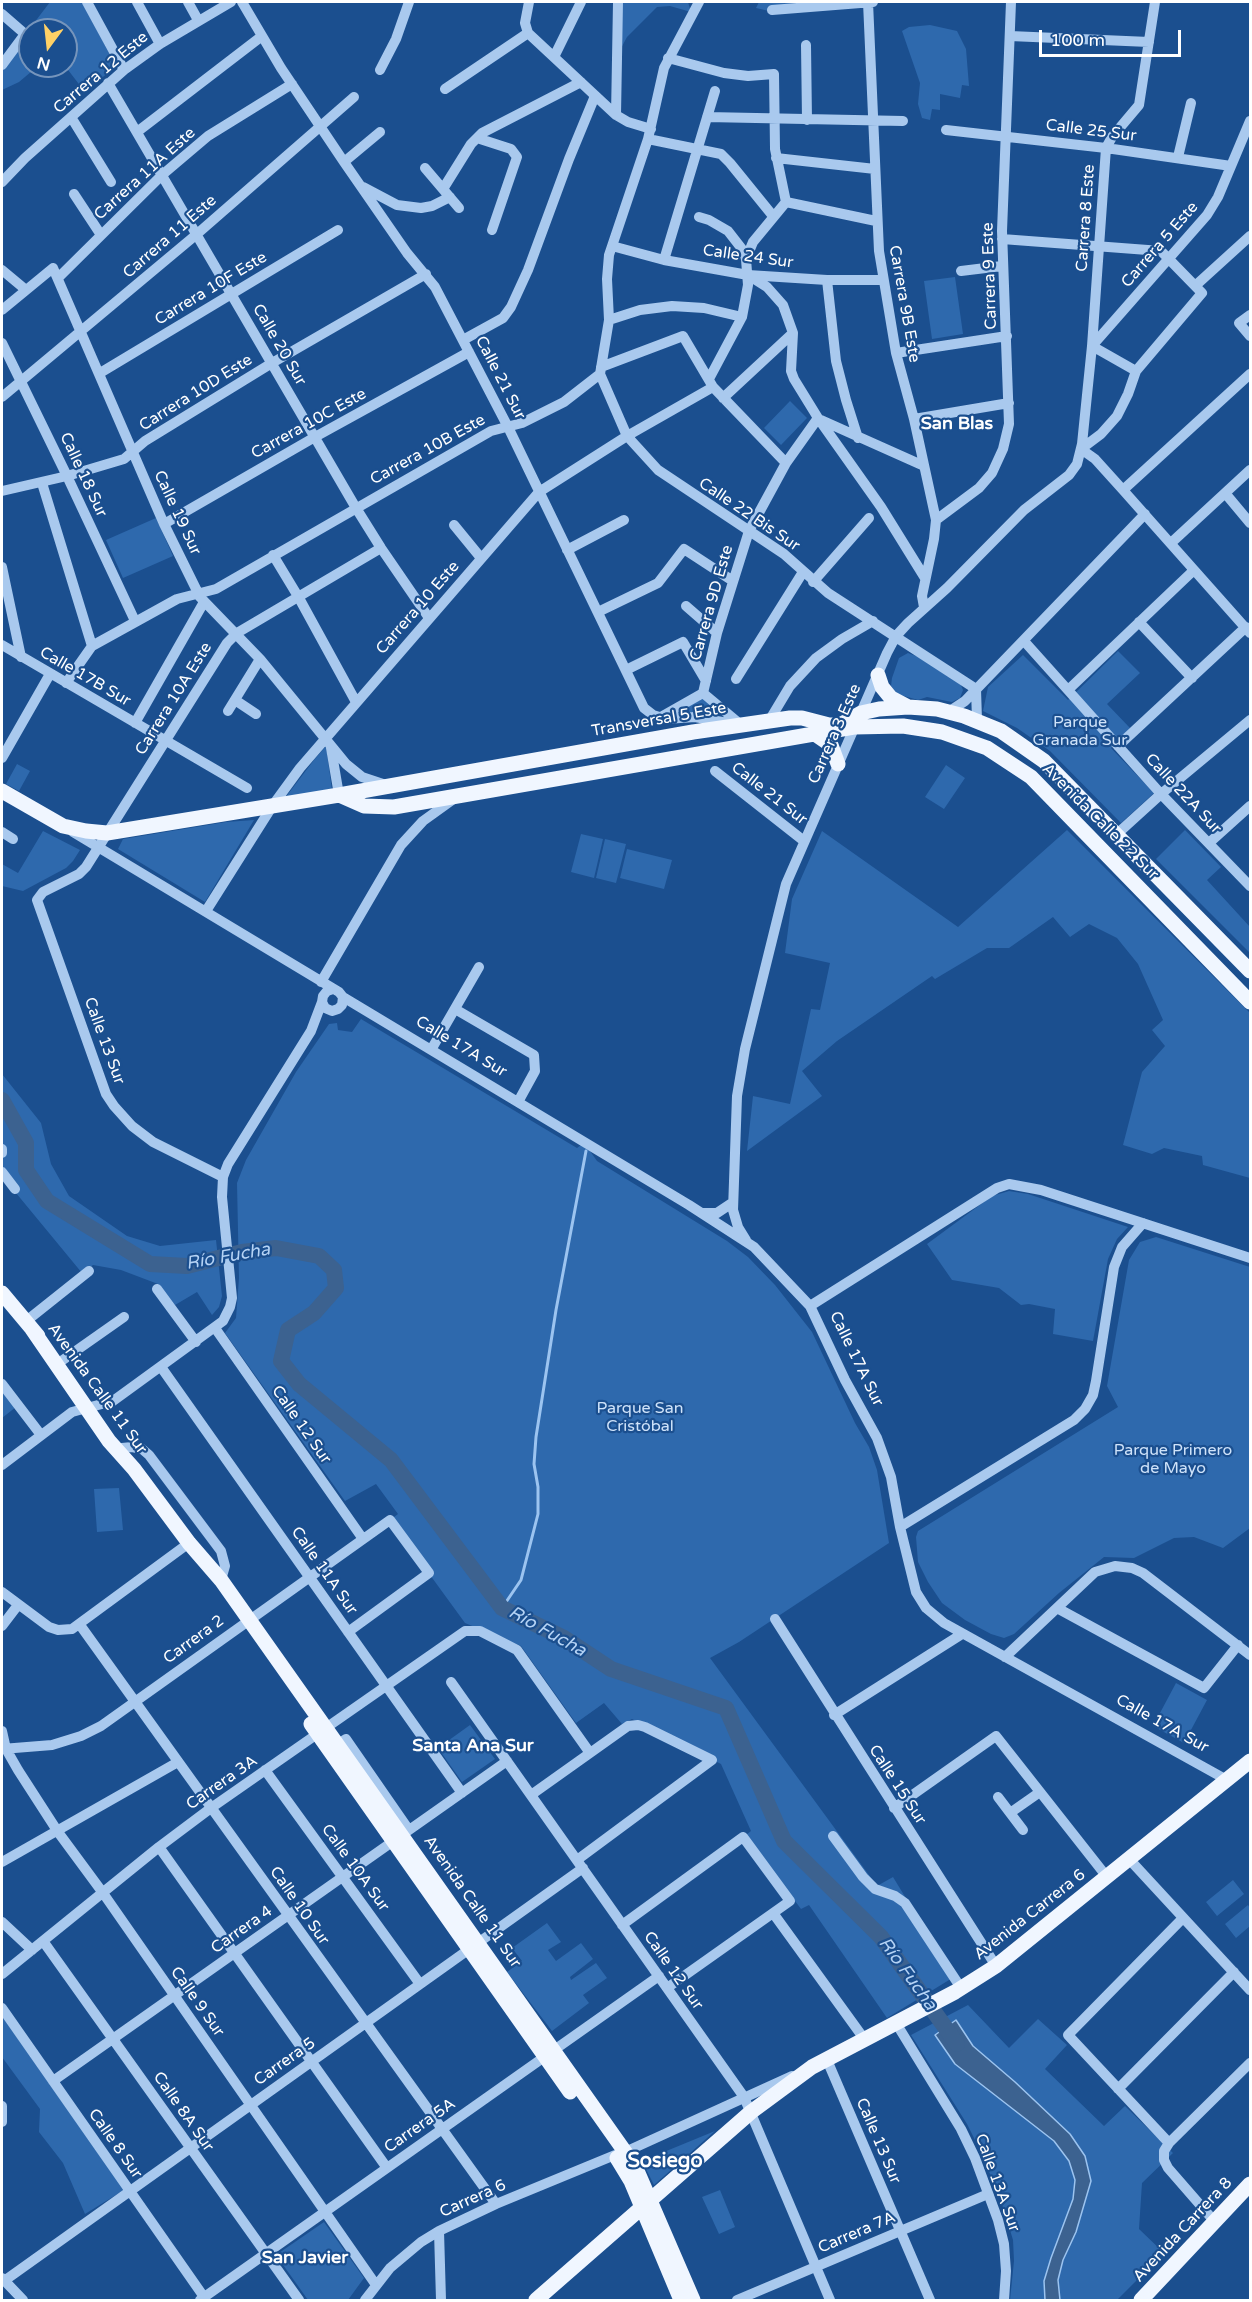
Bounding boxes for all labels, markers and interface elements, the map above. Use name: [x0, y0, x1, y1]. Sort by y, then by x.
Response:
north arrow: [18, 18, 78, 78]
scale bar: [1042, 18, 1184, 56]
street label: Carrera 12 Este: [50, 28, 152, 118]
text: 100 m: [1050, 29, 1105, 51]
text: N: [35, 52, 53, 75]
street label: Calle 25 Sur: [1045, 116, 1137, 146]
street label: Carrera 11A Este: [90, 124, 200, 224]
street label: Carrera 8 Este: [1073, 164, 1099, 272]
street label: Carrera 11 Este: [119, 191, 221, 283]
street label: Carrera 5 Este: [1118, 198, 1202, 292]
street label: Carrera 9 Este: [979, 222, 1001, 330]
street label: Calle 24 Sur: [702, 241, 794, 273]
street label: Carrera 9B Este: [884, 244, 924, 364]
street label: Carrera 10F Este: [152, 248, 270, 330]
street label: Calle 20 Sur: [248, 301, 310, 389]
street label: Calle 21 Sur: [471, 333, 529, 423]
street label: Carrera 10D Este: [136, 351, 256, 435]
street label: Carrera 10C Este: [248, 384, 370, 464]
street label: Carrera 10B Este: [367, 410, 489, 490]
district label: San Blas: [921, 413, 993, 435]
street label: Calle 18 Sur: [55, 430, 111, 520]
street label: Calle 19 Sur: [149, 468, 205, 558]
street label: Calle 22 Bis Sur: [695, 474, 803, 556]
street label: Carrera 9D Este: [686, 543, 738, 663]
street label: Carrera 10 Este: [372, 557, 464, 659]
street label: Carrera 10A Este: [132, 639, 216, 759]
street label: Calle 17B Sur: [36, 643, 134, 711]
street label: Carrera 3 Este: [804, 681, 866, 787]
street label: Transversal 5 Este: [590, 699, 728, 741]
park label: Parque Granada Sur: [1033, 713, 1127, 751]
street label: Calle 22A Sur: [1141, 750, 1225, 838]
street label: Calle 21 Sur: [727, 758, 811, 830]
street label: Avenida Calle 22 Sur: [1038, 760, 1162, 884]
street label: Calle 13 Sur: [79, 995, 129, 1087]
street label: Calle 17A Sur: [412, 1012, 510, 1082]
water label: Río Fucha: [184, 1239, 272, 1275]
street label: Calle 17A Sur: [825, 1308, 887, 1410]
street label: Avenida Calle 11 Sur: [43, 1320, 151, 1458]
street label: Calle 12 Sur: [267, 1382, 335, 1468]
park label: Parque San Cristóbal: [597, 1399, 683, 1437]
park label: Parque Primero de Mayo: [1114, 1441, 1232, 1479]
street label: Calle 11A Sur: [287, 1523, 361, 1619]
water label: Río Fucha: [505, 1602, 589, 1662]
street label: Carrera 2: [160, 1612, 228, 1668]
street label: Calle 17A Sur: [1112, 1691, 1212, 1757]
district label: Santa Ana Sur: [412, 1735, 534, 1757]
street label: Calle 15 Sur: [864, 1742, 930, 1828]
street label: Carrera 3A: [183, 1751, 261, 1815]
street label: Calle 10A Sur: [317, 1821, 393, 1915]
street label: Avenida Calle 11 Sur: [419, 1832, 525, 1972]
street label: Calle 10 Sur: [265, 1863, 333, 1949]
street label: Avenida Carrera 6: [970, 1865, 1090, 1965]
street label: Carrera 4: [208, 1902, 276, 1958]
street label: Calle 12 Sur: [639, 1928, 707, 2014]
water label: Río Fucha: [873, 1933, 941, 2015]
street label: Calle 9 Sur: [166, 1963, 228, 2041]
street label: Carrera 5: [251, 2034, 319, 2090]
street label: Calle 8A Sur: [148, 2068, 218, 2156]
street label: Carrera 5A: [381, 2094, 459, 2158]
street label: Calle 13 Sur: [851, 2095, 905, 2187]
street label: Calle 8 Sur: [84, 2105, 146, 2183]
street label: Calle 13A Sur: [970, 2131, 1024, 2235]
district label: Sosiego: [627, 2150, 703, 2174]
street label: Avenida Carrera 8: [1130, 2174, 1236, 2286]
street label: Carrera 6: [437, 2176, 509, 2222]
street label: Carrera 7A: [815, 2208, 899, 2258]
district label: San Javier: [262, 2247, 348, 2269]

